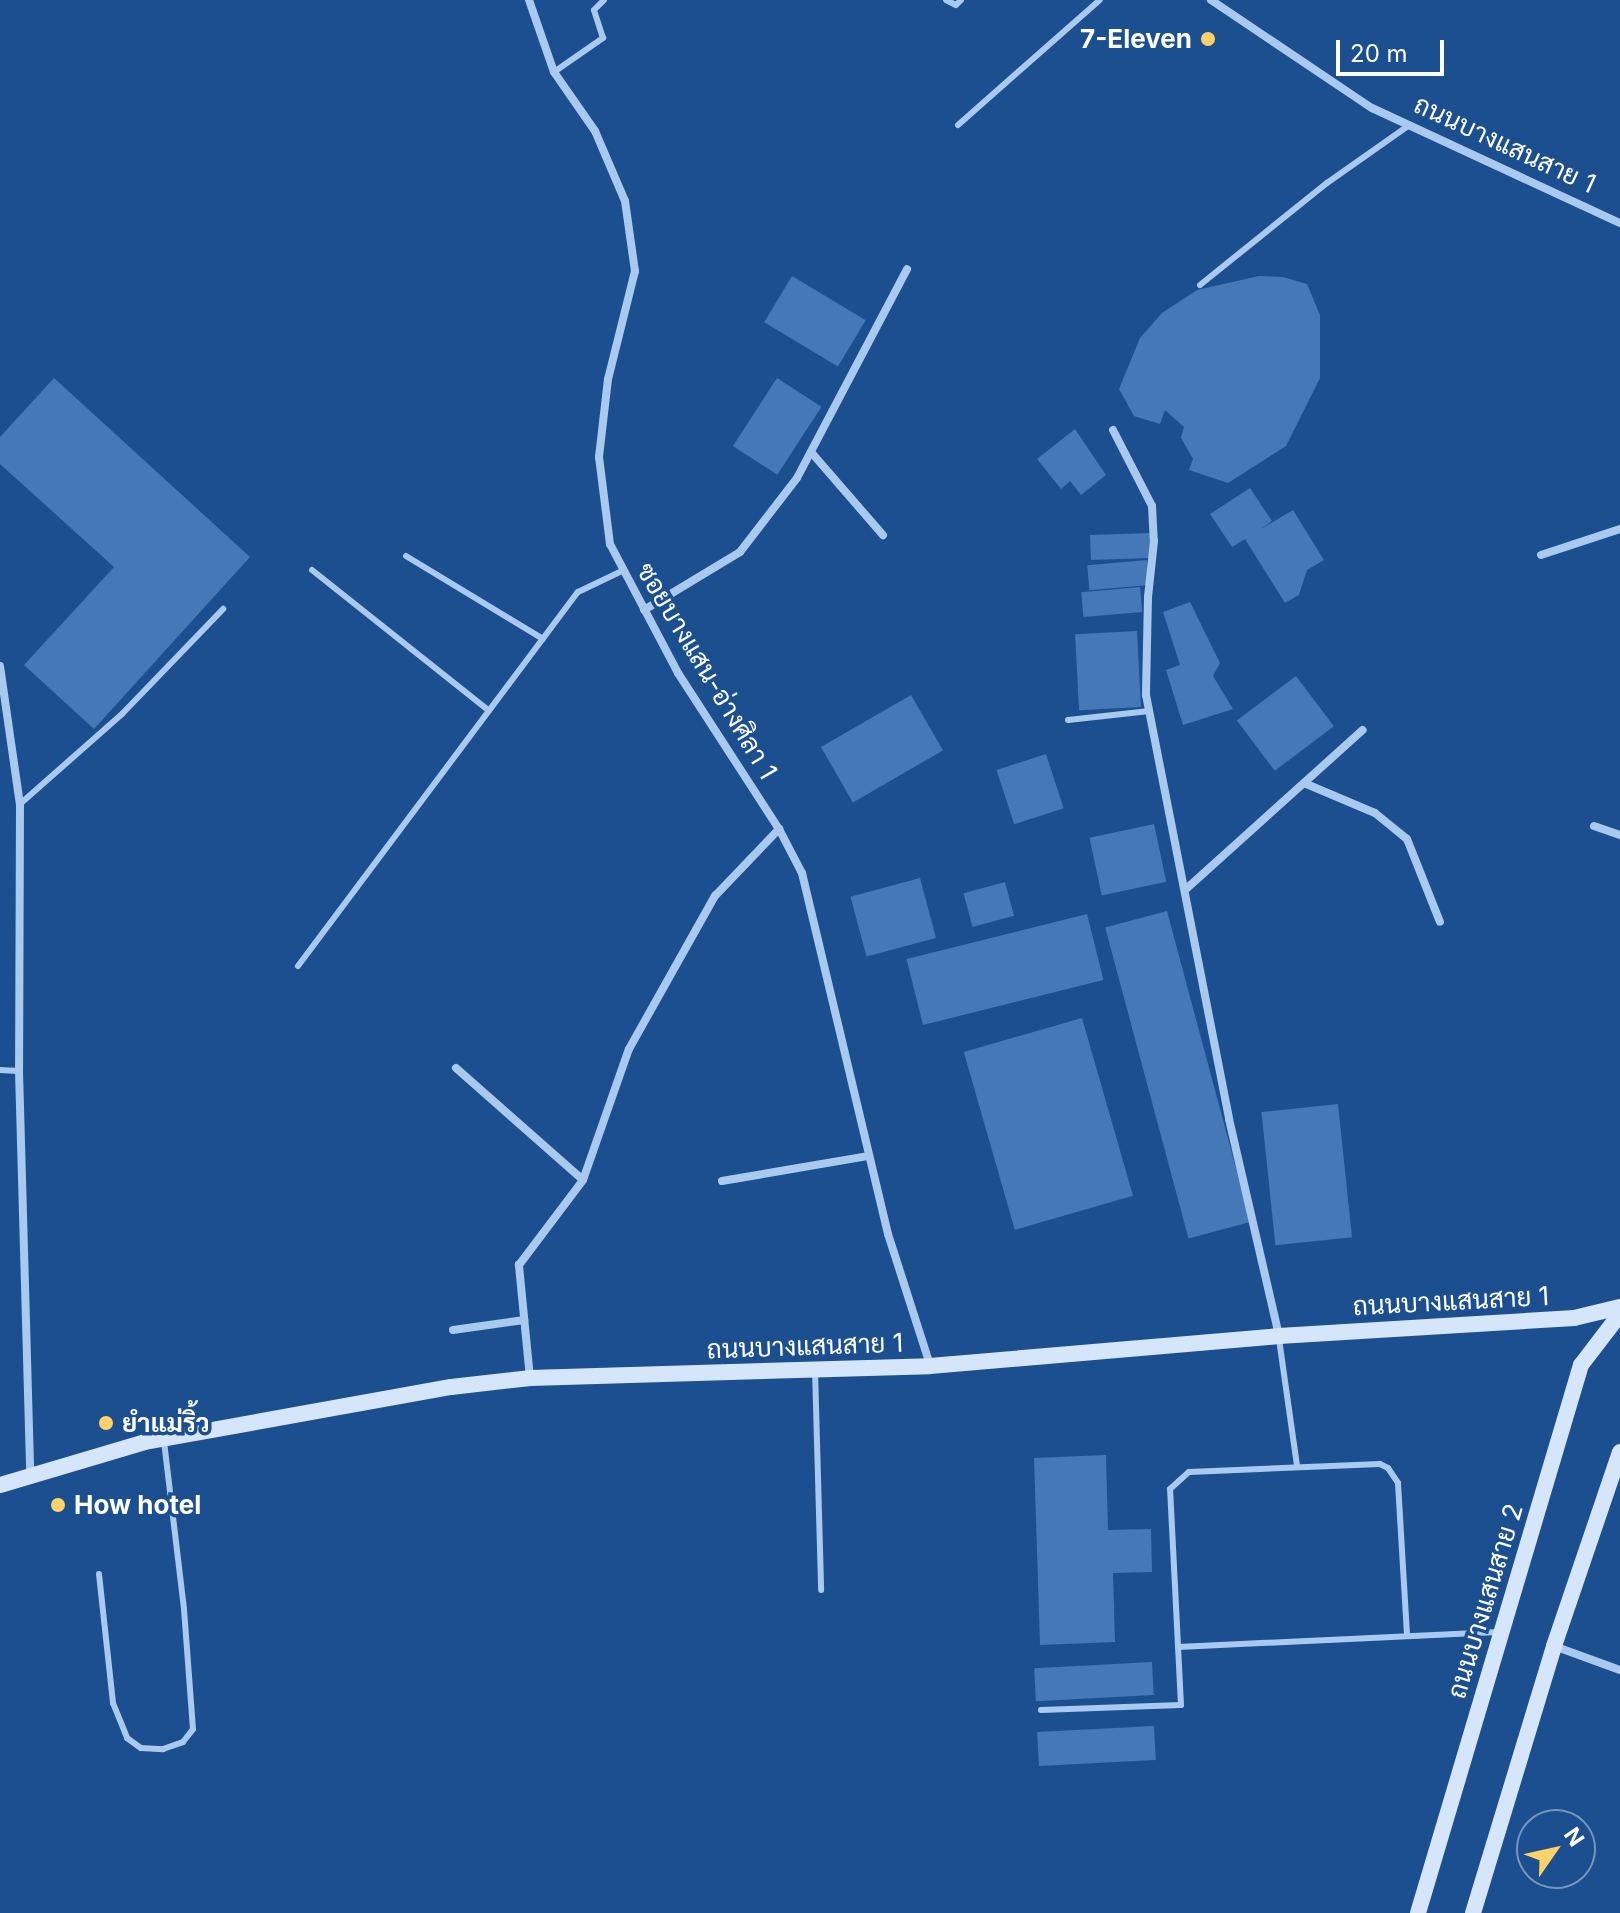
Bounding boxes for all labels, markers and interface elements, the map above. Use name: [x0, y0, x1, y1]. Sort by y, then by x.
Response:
place label: 7-Eleven: [1080, 23, 1192, 55]
scale bar: [1340, 24, 1448, 74]
marker: 7-Eleven: [1199, 30, 1217, 48]
text: 20 m: [1350, 39, 1408, 68]
street label: ถนนบางแสนสาย 1: [1409, 88, 1601, 200]
street label: ซอยบางแสน-อ่างศิลา 1: [630, 557, 784, 785]
street label: ถนนบางแสนสาย 1: [1352, 1280, 1550, 1322]
street label: ถนนบางแสนสาย 1: [706, 1327, 904, 1365]
place label: ยำแม่ริ้ว: [122, 1407, 210, 1439]
marker: ยำแม่ริ้ว: [97, 1414, 115, 1432]
place label: How hotel: [74, 1489, 201, 1521]
marker: How hotel: [49, 1496, 67, 1514]
street label: ถนนบางแสนสาย 2: [1441, 1500, 1529, 1702]
north arrow: [1516, 1809, 1596, 1889]
text: N: [1559, 1822, 1590, 1851]

